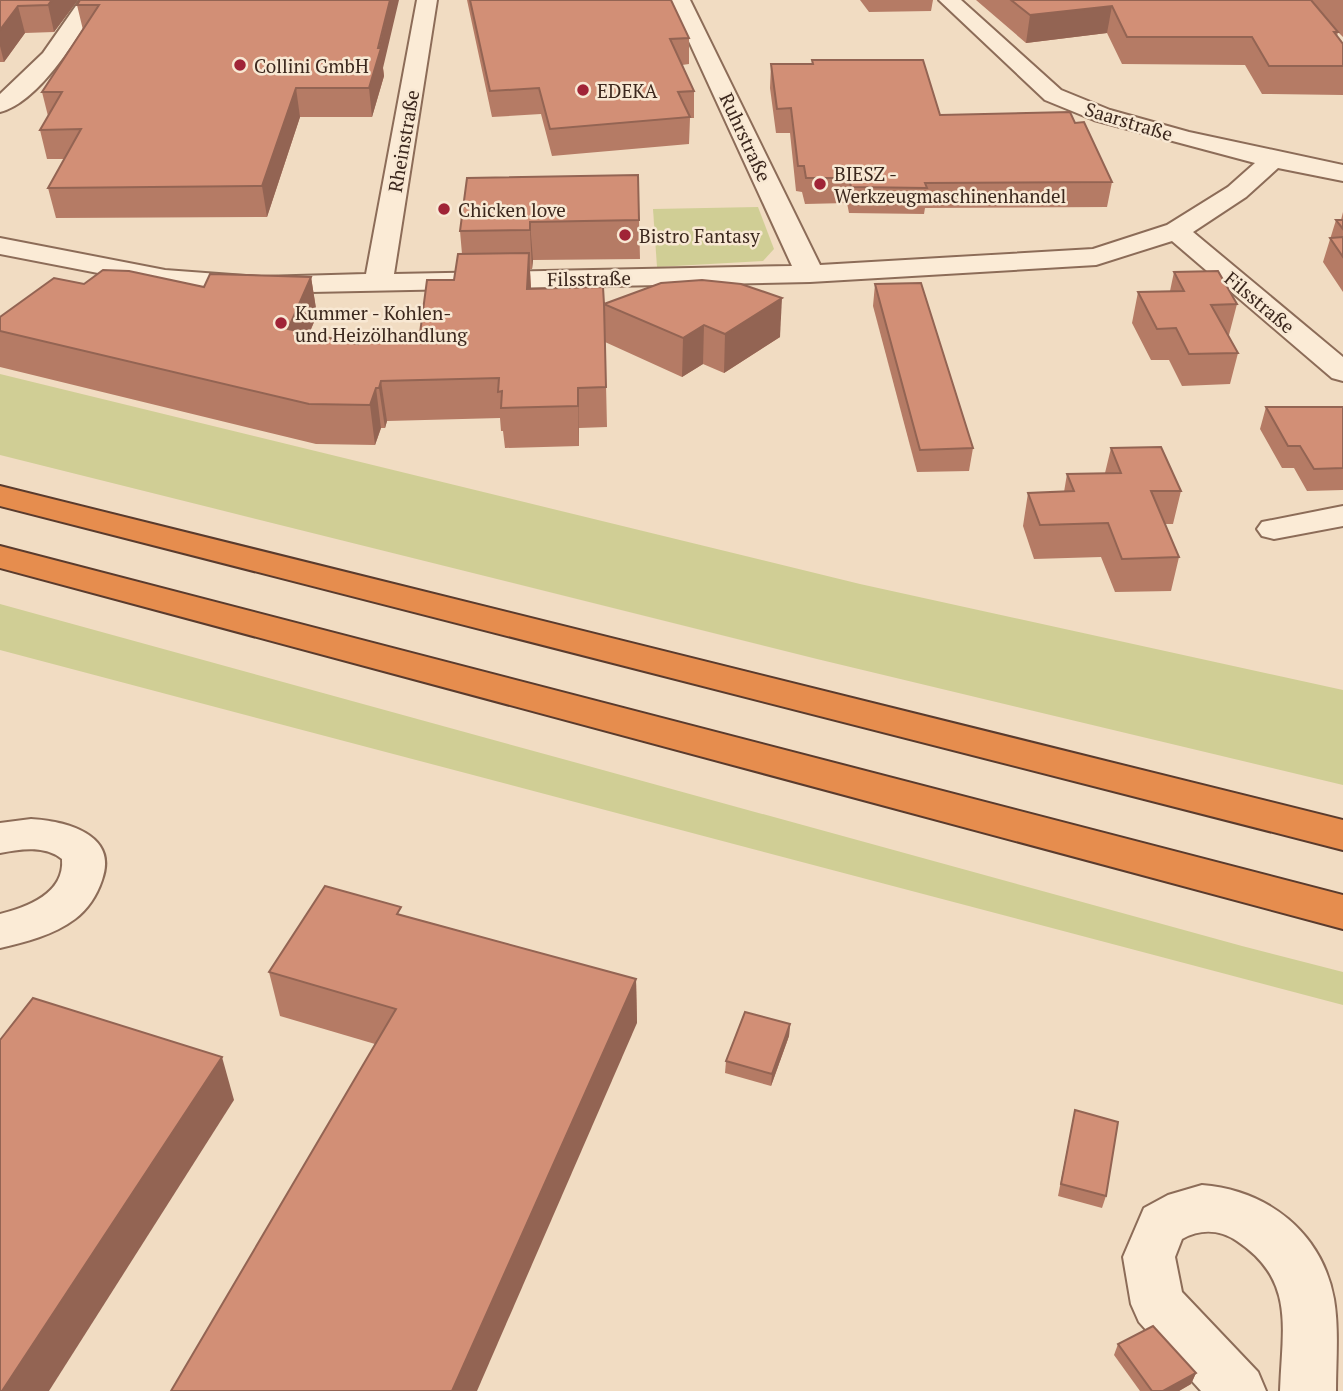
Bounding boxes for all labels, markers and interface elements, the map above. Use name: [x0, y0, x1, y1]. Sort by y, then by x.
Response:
place label: Collini GmbH: [254, 53, 369, 78]
marker: Collini GmbH: [232, 57, 248, 73]
place label: EDEKA: [597, 78, 657, 103]
marker: EDEKA: [575, 82, 591, 98]
street label: Rheinstraße: [382, 88, 424, 194]
street label: Ruhrstraße: [715, 89, 777, 185]
street label: Saarstraße: [1082, 96, 1176, 146]
place label: BIESZ - Werkzeugmaschinenhandel: [834, 161, 1066, 208]
marker: BIESZ - Werkzeugmaschinenhandel: [812, 176, 828, 192]
place label: Chicken love: [458, 197, 566, 222]
marker: Chicken love: [436, 201, 452, 217]
place label: Bistro Fantasy: [639, 223, 760, 248]
marker: Bistro Fantasy: [617, 227, 633, 243]
street label: Filsstraße: [547, 265, 631, 291]
street label: Filsstraße: [1220, 265, 1300, 339]
place label: Kummer - Kohlen- und Heizölhandlung: [295, 300, 468, 347]
marker: Kummer - Kohlen- und Heizölhandlung: [273, 315, 289, 331]

